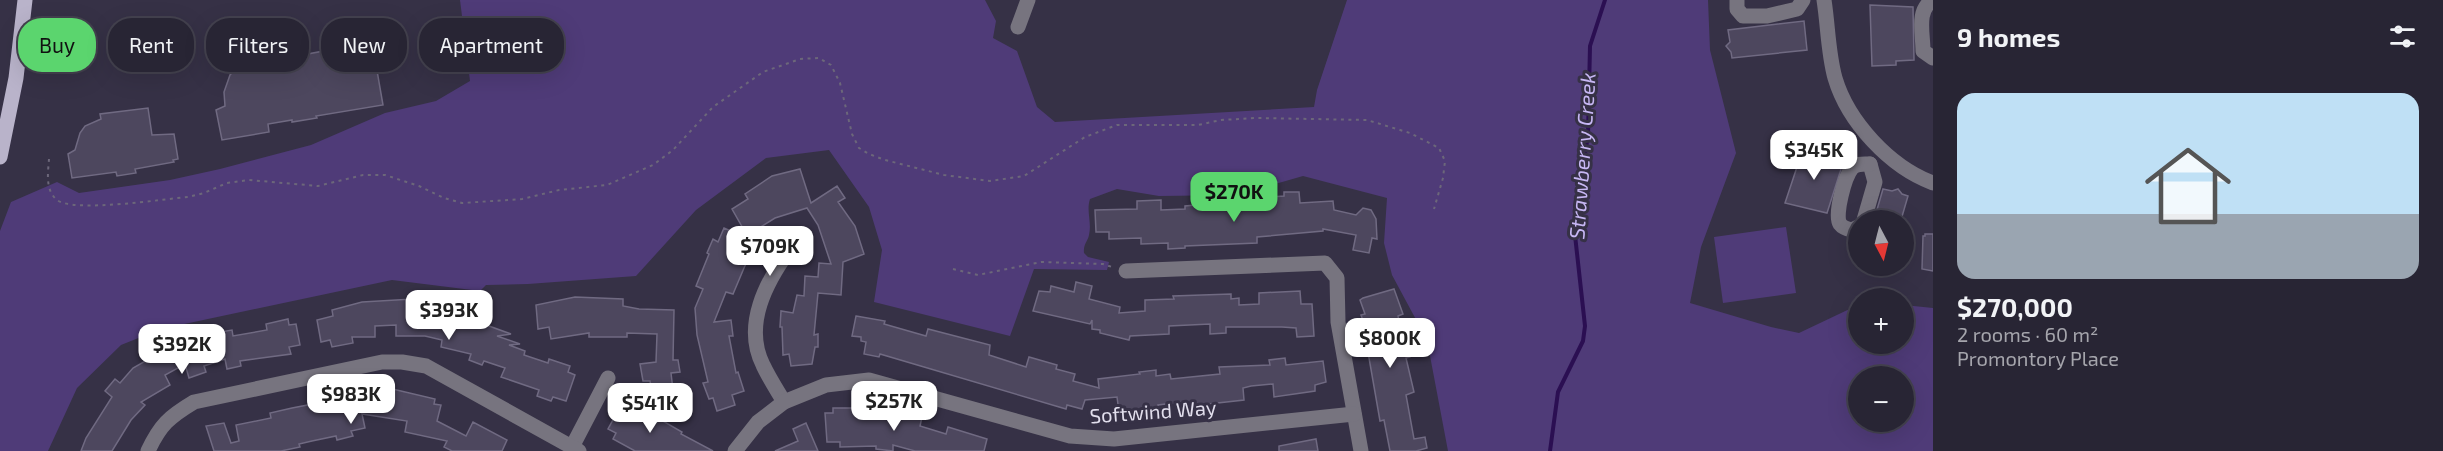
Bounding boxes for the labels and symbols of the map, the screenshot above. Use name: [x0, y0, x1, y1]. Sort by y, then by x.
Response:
water label: Strawberry Creek: [1563, 72, 1601, 240]
pin: $345K: [1772, 130, 1856, 181]
pin: $270K: [1192, 172, 1276, 223]
north arrow: [1848, 210, 1914, 276]
pin: $709K: [728, 226, 812, 277]
pin: $393K: [407, 290, 491, 341]
pin: $800K: [1348, 318, 1432, 369]
pin: $392K: [140, 324, 224, 375]
pin: $983K: [309, 374, 393, 425]
pin: $257K: [852, 381, 936, 432]
pin: $541K: [608, 383, 692, 434]
street label: Softwind Way: [1089, 395, 1217, 427]

